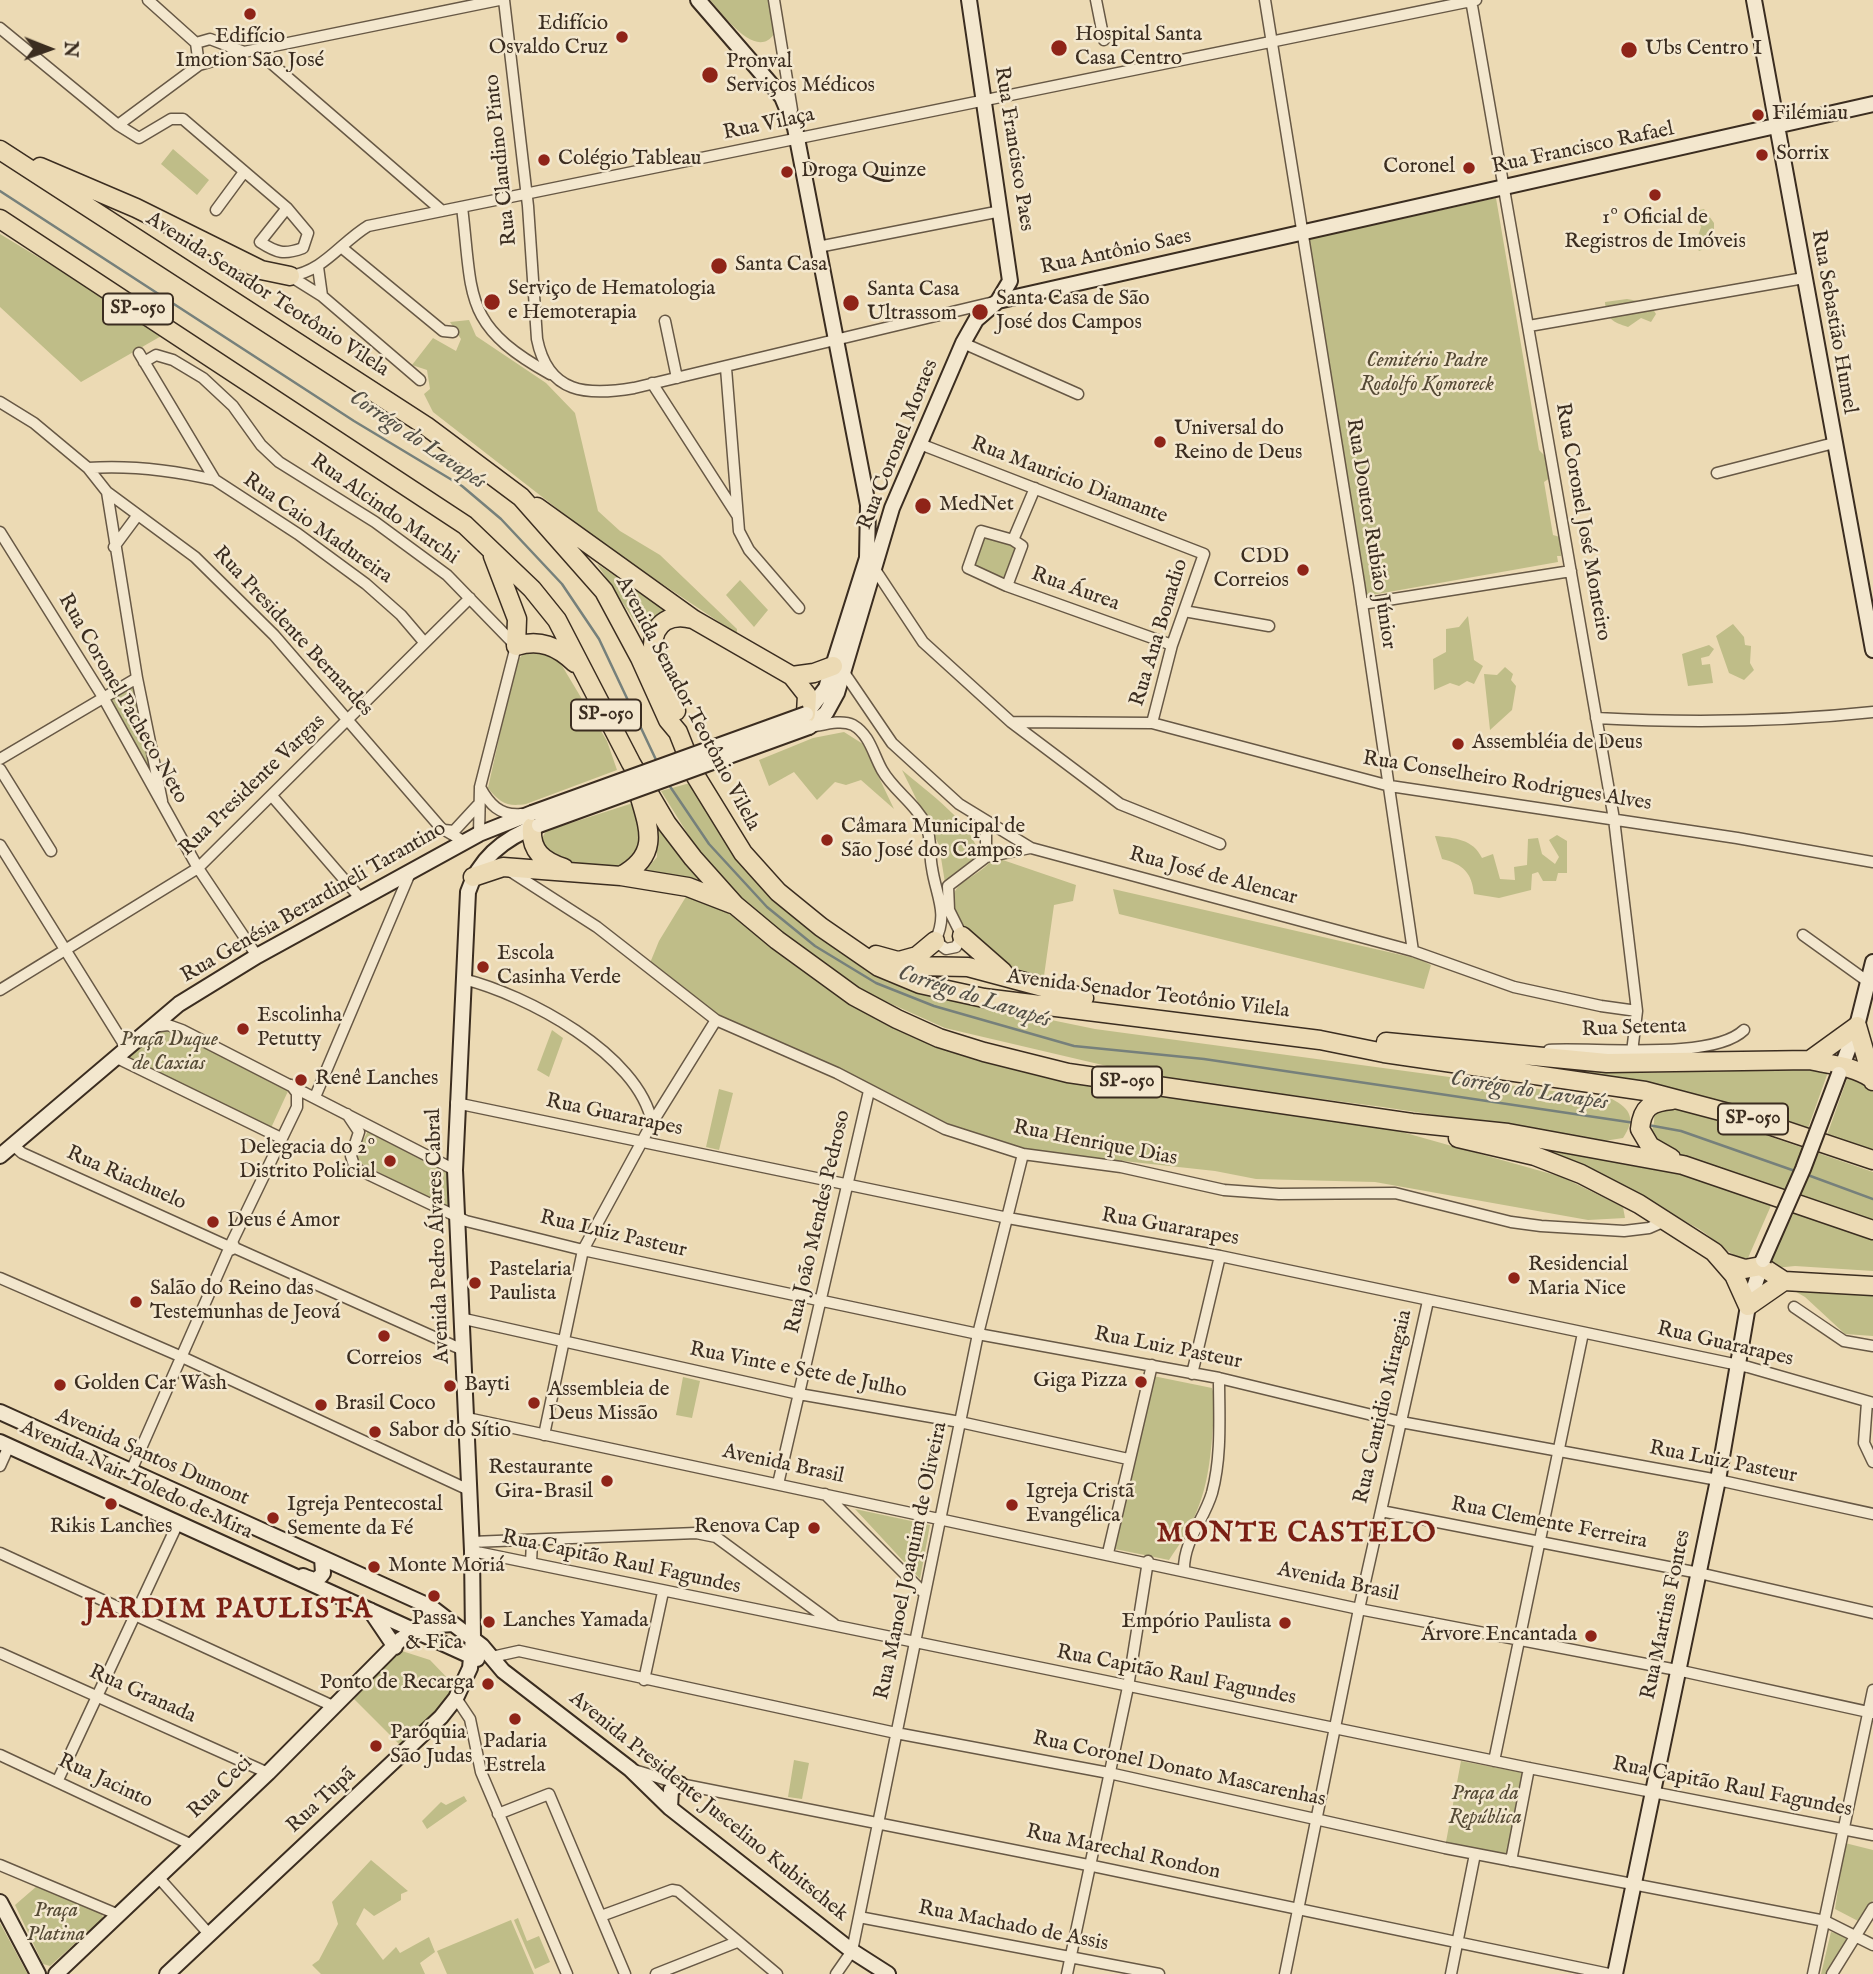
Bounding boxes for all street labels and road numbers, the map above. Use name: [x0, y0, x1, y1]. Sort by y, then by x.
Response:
street label: Rua Francisco Paes: [988, 65, 1038, 233]
street label: Rua Claudino Pinto: [480, 73, 524, 247]
street label: Rua Vilaça: [721, 103, 817, 147]
street label: Rua Francisco Rafael: [1490, 117, 1676, 181]
street label: Avenida Senador Teotônio Vilela: [141, 207, 393, 383]
street label: Rua Antônio Saes: [1038, 225, 1194, 281]
street label: Rua Sebastião Humel: [1804, 228, 1862, 416]
road number: SP-050: [103, 294, 173, 324]
street label: Rua Coronel Moraes: [853, 356, 945, 534]
street label: Rua Coronel José Monteiro: [1549, 401, 1615, 643]
street label: Rua Doutor Rubião Júnior: [1339, 417, 1401, 651]
street label: Rua Mauricio Diamante: [967, 432, 1171, 530]
street label: Rua Alcindo Marchi: [305, 449, 463, 571]
street label: Rua Caio Madureira: [237, 468, 397, 590]
street label: Rua Presidente Bernardes: [207, 542, 377, 722]
street label: Rua Ana Bonadio: [1126, 556, 1194, 710]
street label: Rua Áurea: [1027, 562, 1123, 618]
street label: Avenida Senador Teotônio Vilela: [609, 572, 765, 836]
street label: Rua Coronel Pacheco Neto: [52, 590, 192, 808]
road number: SP-050: [571, 700, 641, 730]
street label: Rua Presidente Vargas: [175, 710, 331, 862]
street label: Rua Conselheiro Rodrigues Alves: [1361, 747, 1653, 817]
street label: Rua Genésia Berardineli Tarantino: [177, 817, 451, 989]
street label: Rua José de Alencar: [1126, 842, 1300, 912]
street label: Avenida Senador Teotônio Vilela: [1005, 965, 1291, 1025]
street label: Rua Setenta: [1581, 1015, 1687, 1043]
road number: SP-050: [1092, 1066, 1162, 1098]
street label: Rua Guararapes: [543, 1089, 685, 1143]
road number: SP-050: [1718, 1104, 1788, 1134]
street label: Avenida Pedro Álvares Cabral: [422, 1108, 456, 1364]
street label: Rua João Mendes Pedroso: [781, 1108, 857, 1336]
street label: Rua Henrique Dias: [1011, 1116, 1179, 1172]
street label: Rua Riachuelo: [62, 1141, 190, 1217]
street label: Rua Guararapes: [1099, 1204, 1241, 1252]
street label: Rua Luiz Pasteur: [537, 1206, 689, 1264]
street label: Rua Cantidio Miragaia: [1349, 1308, 1419, 1506]
street label: Rua Guararapes: [1654, 1317, 1796, 1373]
street label: Rua Luiz Pasteur: [1092, 1322, 1244, 1376]
street label: Rua Vinte e Sete de Julho: [687, 1338, 909, 1404]
street label: Avenida Santos Dumont: [51, 1404, 253, 1512]
street label: Avenida Nair Toledo de Mira: [16, 1416, 256, 1546]
street label: Rua Manoel Joaquim de Oliveira: [870, 1420, 954, 1702]
street label: Rua Luiz Pasteur: [1647, 1436, 1799, 1490]
street label: Avenida Brasil: [720, 1440, 846, 1490]
street label: Rua Clemente Ferreira: [1449, 1493, 1649, 1555]
street label: Rua Capitão Raul Fagundes: [499, 1525, 743, 1601]
street label: Rua Martins Fontes: [1637, 1528, 1697, 1702]
street label: Avenida Brasil: [1275, 1558, 1401, 1608]
street label: Rua Capitão Raul Fagundes: [1054, 1640, 1298, 1712]
street label: Rua Granada: [85, 1660, 199, 1730]
street label: Avenida Presidente Juscelino Kubitschek: [563, 1687, 853, 1927]
street label: Rua Coronel Donato Mascarenhas: [1030, 1727, 1328, 1813]
street label: Rua Jacinto: [54, 1749, 156, 1815]
street label: Rua Ceci: [184, 1751, 258, 1825]
street label: Rua Capitão Raul Fagundes: [1610, 1752, 1854, 1824]
street label: Rua Tupã: [282, 1763, 362, 1839]
street label: Rua Marechal Rondon: [1023, 1820, 1223, 1886]
street label: Rua Machado de Assis: [916, 1896, 1110, 1958]

